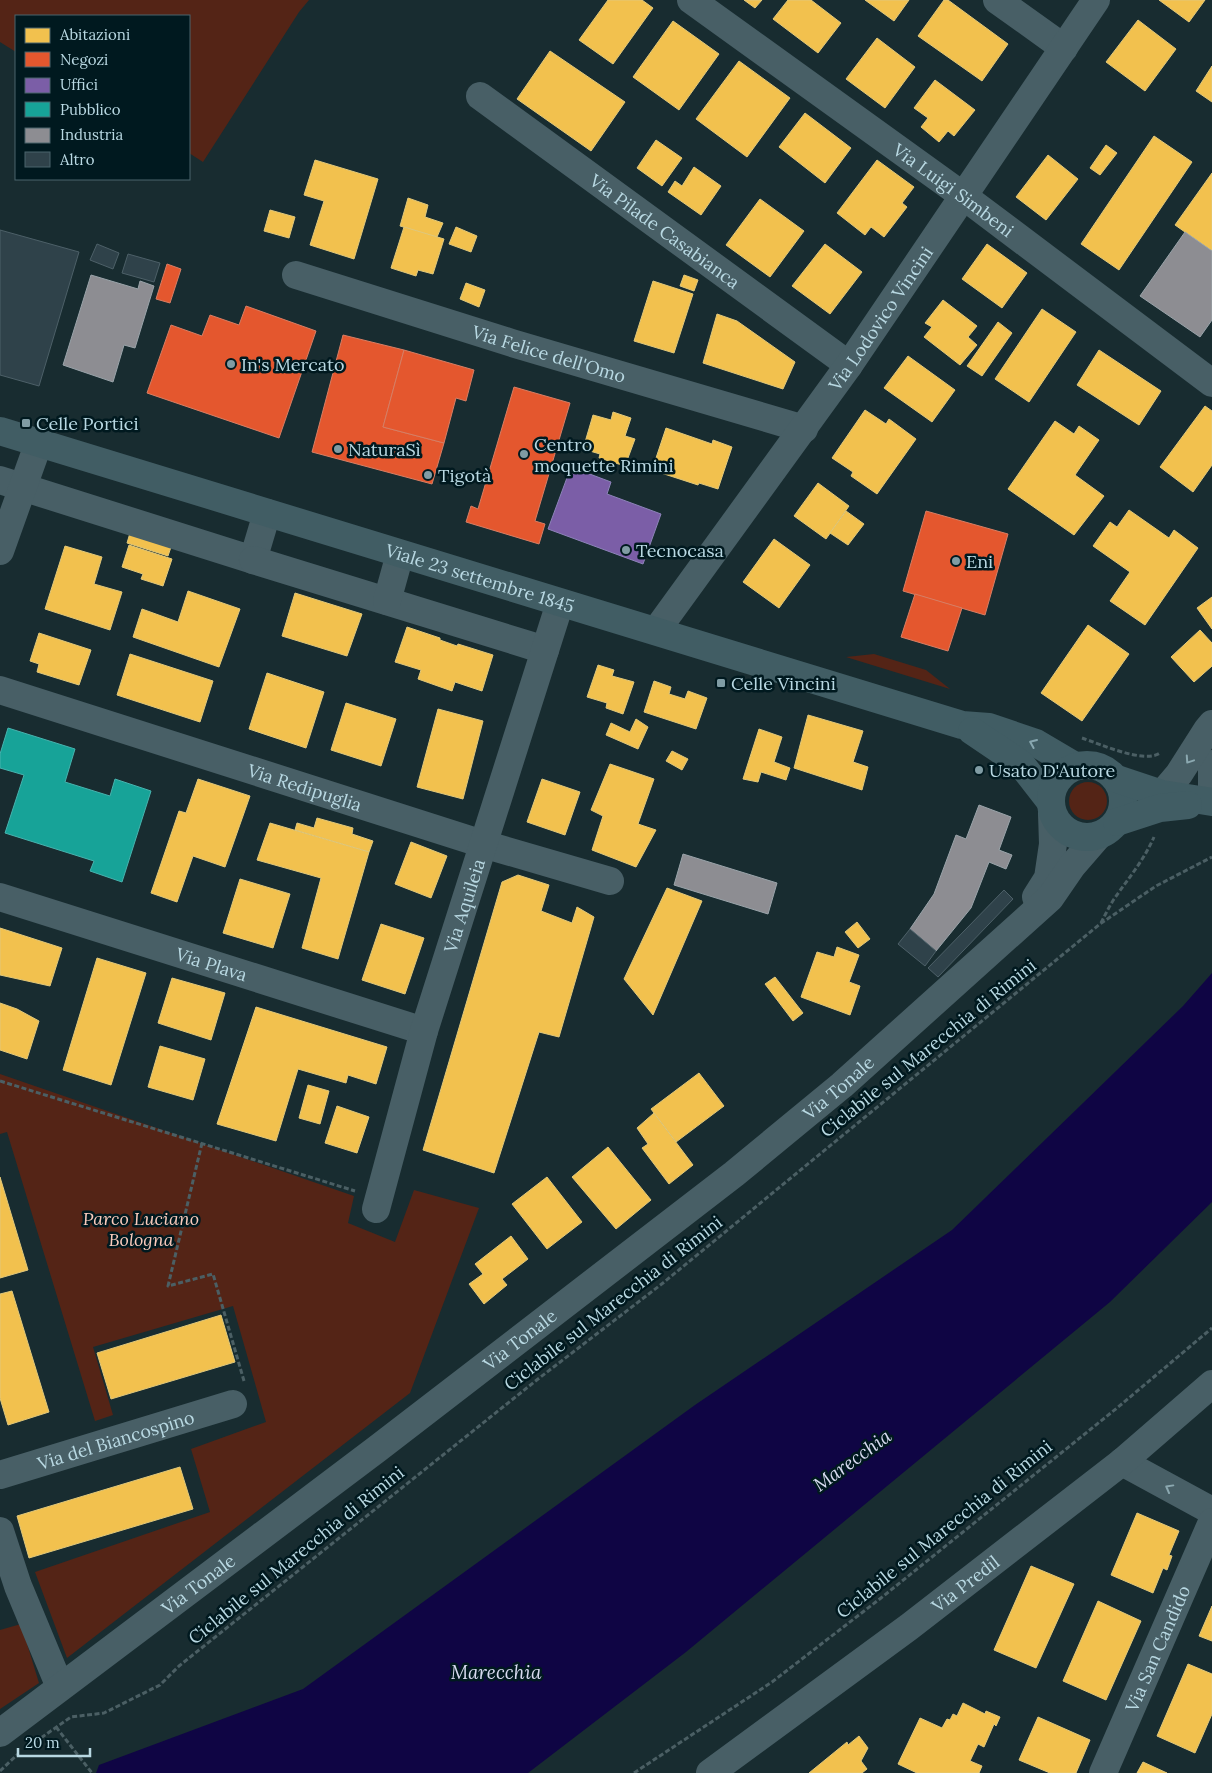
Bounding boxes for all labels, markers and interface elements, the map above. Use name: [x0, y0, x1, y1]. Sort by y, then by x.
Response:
legend: [15, 15, 190, 180]
text: Abitazioni: [59, 25, 130, 44]
text: Negozi: [60, 50, 108, 69]
text: Uffici: [60, 75, 98, 94]
text: Pubblico: [60, 100, 121, 119]
text: Industria: [60, 125, 123, 144]
street label: Via Luigi Simbeni: [888, 137, 1019, 242]
text: Altro: [59, 150, 95, 169]
street label: Via Pilade Casabianca: [585, 168, 745, 293]
street label: Via Lodovico Vincini: [822, 242, 938, 396]
street label: Via Felice dell'Omo: [469, 319, 628, 387]
place label: In's Mercato: [241, 353, 344, 376]
marker: In's Mercato: [225, 358, 237, 370]
place label: Celle Portici: [36, 412, 138, 435]
marker: Celle Portici: [20, 417, 32, 429]
place label: Centro moquette Rimini: [534, 433, 673, 477]
place label: NaturaSì: [348, 438, 421, 461]
marker: NaturaSì: [332, 443, 344, 455]
marker: Centro moquette Rimini: [518, 448, 530, 460]
place label: Tigotà: [438, 464, 491, 487]
marker: Tigotà: [422, 469, 434, 481]
street label: Viale 23 settembre 1845: [382, 538, 577, 617]
place label: Tecnocasa: [636, 539, 724, 562]
marker: Tecnocasa: [620, 544, 632, 556]
place label: Eni: [966, 550, 993, 573]
marker: Eni: [950, 555, 962, 567]
place label: Celle Vincini: [731, 672, 836, 695]
marker: Celle Vincini: [715, 677, 727, 689]
one-way arrow: [1029, 738, 1038, 749]
one-way arrow: [1186, 754, 1195, 764]
street label: Via Redipuglia: [244, 758, 365, 816]
place label: Usato D'Autore: [989, 759, 1116, 782]
marker: Usato D'Autore: [973, 764, 985, 776]
street label: Via Aquileia: [438, 856, 490, 956]
street label: Via Plava: [172, 942, 250, 986]
street label: Ciclabile sul Marecchia di Rimini: [815, 954, 1041, 1142]
street label: Via Tonale: [797, 1050, 879, 1125]
park label: Parco Luciano Bologna: [83, 1207, 199, 1251]
street label: Ciclabile sul Marecchia di Rimini: [499, 1210, 727, 1396]
street label: Via Tonale: [477, 1303, 561, 1375]
street label: Via del Biancospino: [34, 1405, 197, 1475]
water label: Marecchia: [808, 1423, 896, 1496]
street label: Ciclabile sul Marecchia di Rimini: [831, 1435, 1057, 1623]
street label: Ciclabile sul Marecchia di Rimini: [183, 1461, 409, 1649]
one-way arrow: [1166, 1484, 1175, 1494]
street label: Via Tonale: [156, 1548, 240, 1620]
street label: Via Predil: [926, 1550, 1004, 1617]
street label: Via San Candido: [1119, 1581, 1195, 1716]
water label: Marecchia: [451, 1660, 542, 1684]
scale bar: [18, 1726, 90, 1758]
text: 20 m: [25, 1733, 60, 1752]

